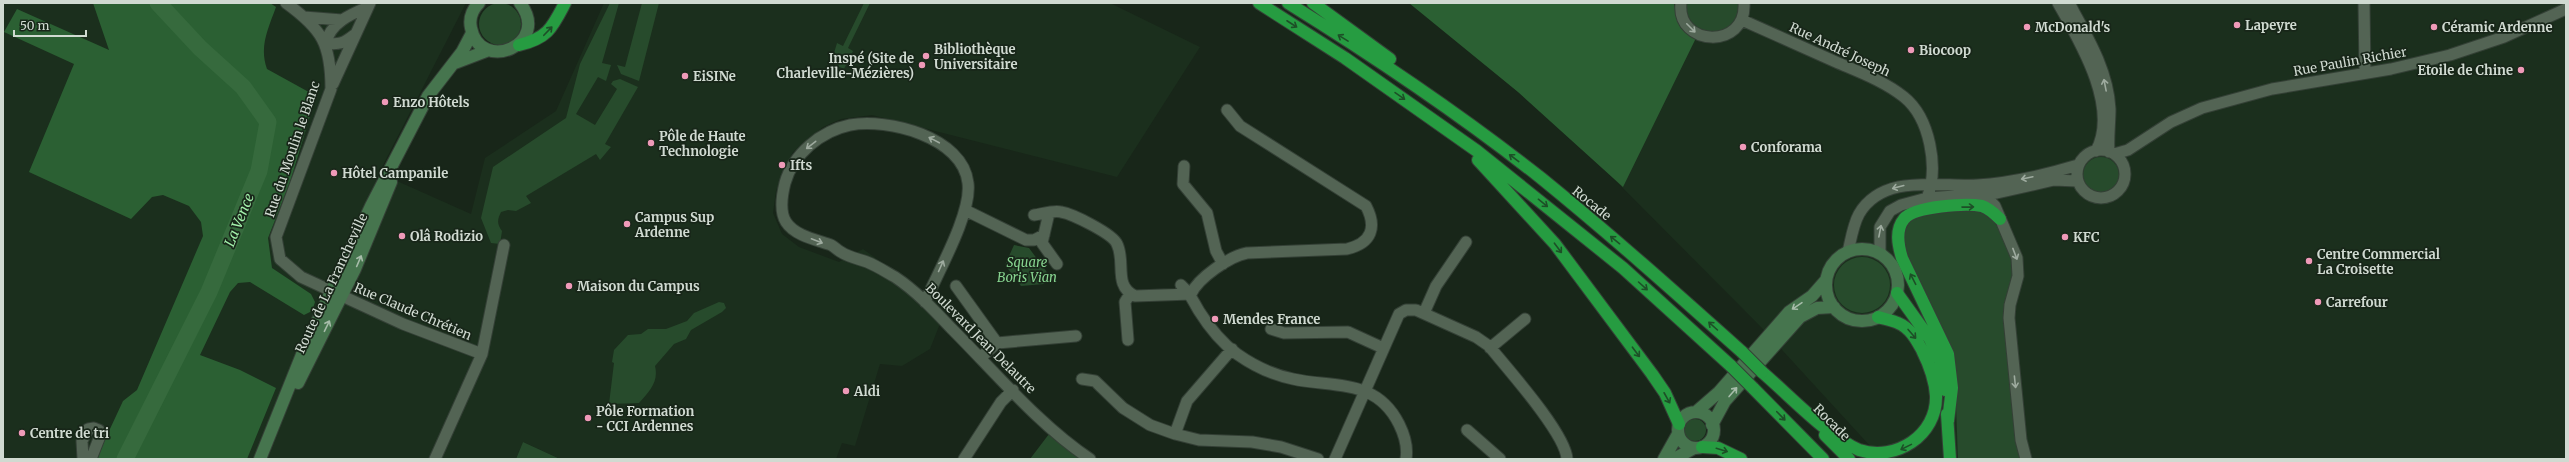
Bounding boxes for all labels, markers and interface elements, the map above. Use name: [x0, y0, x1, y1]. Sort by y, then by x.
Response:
scale bar: [14, 12, 86, 38]
place label: Lapeyre: [2245, 17, 2297, 34]
text: 50 m: [20, 18, 49, 33]
street label: Rue André Joseph: [1787, 19, 1893, 80]
place label: McDonald's: [2035, 19, 2111, 36]
place label: Céramic Ardenne: [2442, 19, 2552, 36]
one-way arrow: [1286, 20, 1297, 28]
marker: Lapeyre: [2232, 20, 2242, 30]
marker: McDonald's: [2022, 22, 2032, 32]
marker: Céramic Ardenne: [2429, 22, 2439, 32]
one-way arrow: [1686, 24, 1696, 33]
one-way arrow: [543, 26, 553, 36]
one-way arrow: [1337, 33, 1349, 41]
place label: Bibliothèque Universitaire: [934, 41, 1017, 73]
place label: Biocoop: [1919, 42, 1971, 59]
street label: Rue Paulin Richier: [2292, 43, 2408, 80]
marker: Biocoop: [1906, 45, 1916, 55]
place label: Inspé (Site de Charleville-Mézières): [777, 50, 914, 82]
marker: Bibliothèque Universitaire: [921, 51, 931, 61]
marker: Inspé (Site de Charleville-Mézières): [917, 60, 927, 70]
place label: Etoile de Chine: [2418, 62, 2513, 79]
marker: Etoile de Chine: [2516, 65, 2526, 75]
place label: EiSINe: [693, 68, 736, 85]
marker: EiSINe: [680, 71, 690, 81]
street label: Rue du Moulin le Blanc: [261, 78, 324, 220]
one-way arrow: [2101, 79, 2109, 92]
one-way arrow: [1395, 92, 1406, 100]
place label: Enzo Hôtels: [393, 94, 470, 111]
marker: Enzo Hôtels: [380, 97, 390, 107]
place label: Pôle de Haute Technologie: [659, 128, 746, 160]
one-way arrow: [928, 136, 940, 143]
marker: Pôle de Haute Technologie: [646, 138, 656, 148]
place label: Conforama: [1751, 139, 1822, 156]
one-way arrow: [806, 140, 817, 149]
marker: Conforama: [1738, 142, 1748, 152]
one-way arrow: [1508, 154, 1519, 163]
place label: Ifts: [790, 157, 812, 174]
marker: Ifts: [777, 160, 787, 170]
place label: Hôtel Campanile: [342, 165, 448, 182]
marker: Hôtel Campanile: [329, 168, 339, 178]
one-way arrow: [2021, 175, 2034, 183]
street label: Rocade: [1569, 183, 1615, 224]
one-way arrow: [1892, 184, 1905, 191]
water label: La Vence: [220, 191, 258, 249]
one-way arrow: [1537, 199, 1548, 208]
one-way arrow: [1961, 203, 1974, 211]
place label: Campus Sup Ardenne: [634, 209, 714, 241]
street label: Route de La Francheville: [291, 210, 372, 356]
marker: Campus Sup Ardenne: [622, 219, 632, 229]
one-way arrow: [1876, 224, 1884, 237]
place label: Olâ Rodizio: [410, 228, 483, 245]
place label: KFC: [2073, 229, 2100, 246]
marker: Olâ Rodizio: [397, 231, 407, 241]
marker: KFC: [2060, 232, 2070, 242]
one-way arrow: [1610, 235, 1621, 244]
one-way arrow: [811, 237, 823, 245]
one-way arrow: [1554, 243, 1562, 254]
place label: Centre Commercial La Croisette: [2317, 246, 2440, 278]
one-way arrow: [2012, 248, 2020, 260]
park label: Square Boris Vian: [997, 254, 1057, 286]
one-way arrow: [355, 255, 363, 267]
marker: Centre Commercial La Croisette: [2304, 256, 2314, 266]
one-way arrow: [937, 260, 945, 272]
one-way arrow: [1908, 273, 1916, 285]
place label: Maison du Campus: [577, 278, 700, 295]
street label: Rue Claude Chrétien: [351, 279, 475, 344]
street label: Boulevard Jean Delautre: [922, 280, 1040, 397]
marker: Maison du Campus: [564, 281, 574, 291]
one-way arrow: [1638, 281, 1648, 291]
place label: Carrefour: [2326, 294, 2388, 311]
marker: Carrefour: [2313, 297, 2323, 307]
one-way arrow: [1792, 302, 1803, 310]
place label: Mendes France: [1223, 311, 1320, 328]
marker: Mendes France: [1210, 314, 1220, 324]
one-way arrow: [324, 321, 331, 333]
one-way arrow: [1707, 321, 1718, 330]
one-way arrow: [1907, 329, 1916, 339]
one-way arrow: [1632, 347, 1640, 358]
one-way arrow: [2011, 375, 2019, 388]
place label: Aldi: [853, 383, 881, 400]
marker: Aldi: [841, 386, 851, 396]
one-way arrow: [1728, 387, 1738, 397]
one-way arrow: [1664, 392, 1672, 404]
street label: Rocade: [1810, 400, 1854, 444]
place label: Pôle Formation - CCI Ardennes: [596, 403, 695, 435]
one-way arrow: [1776, 411, 1785, 421]
marker: Pôle Formation - CCI Ardennes: [583, 413, 593, 423]
place label: Centre de tri: [30, 425, 110, 442]
marker: Centre de tri: [17, 428, 27, 438]
one-way arrow: [1901, 444, 1913, 451]
one-way arrow: [1716, 447, 1729, 454]

